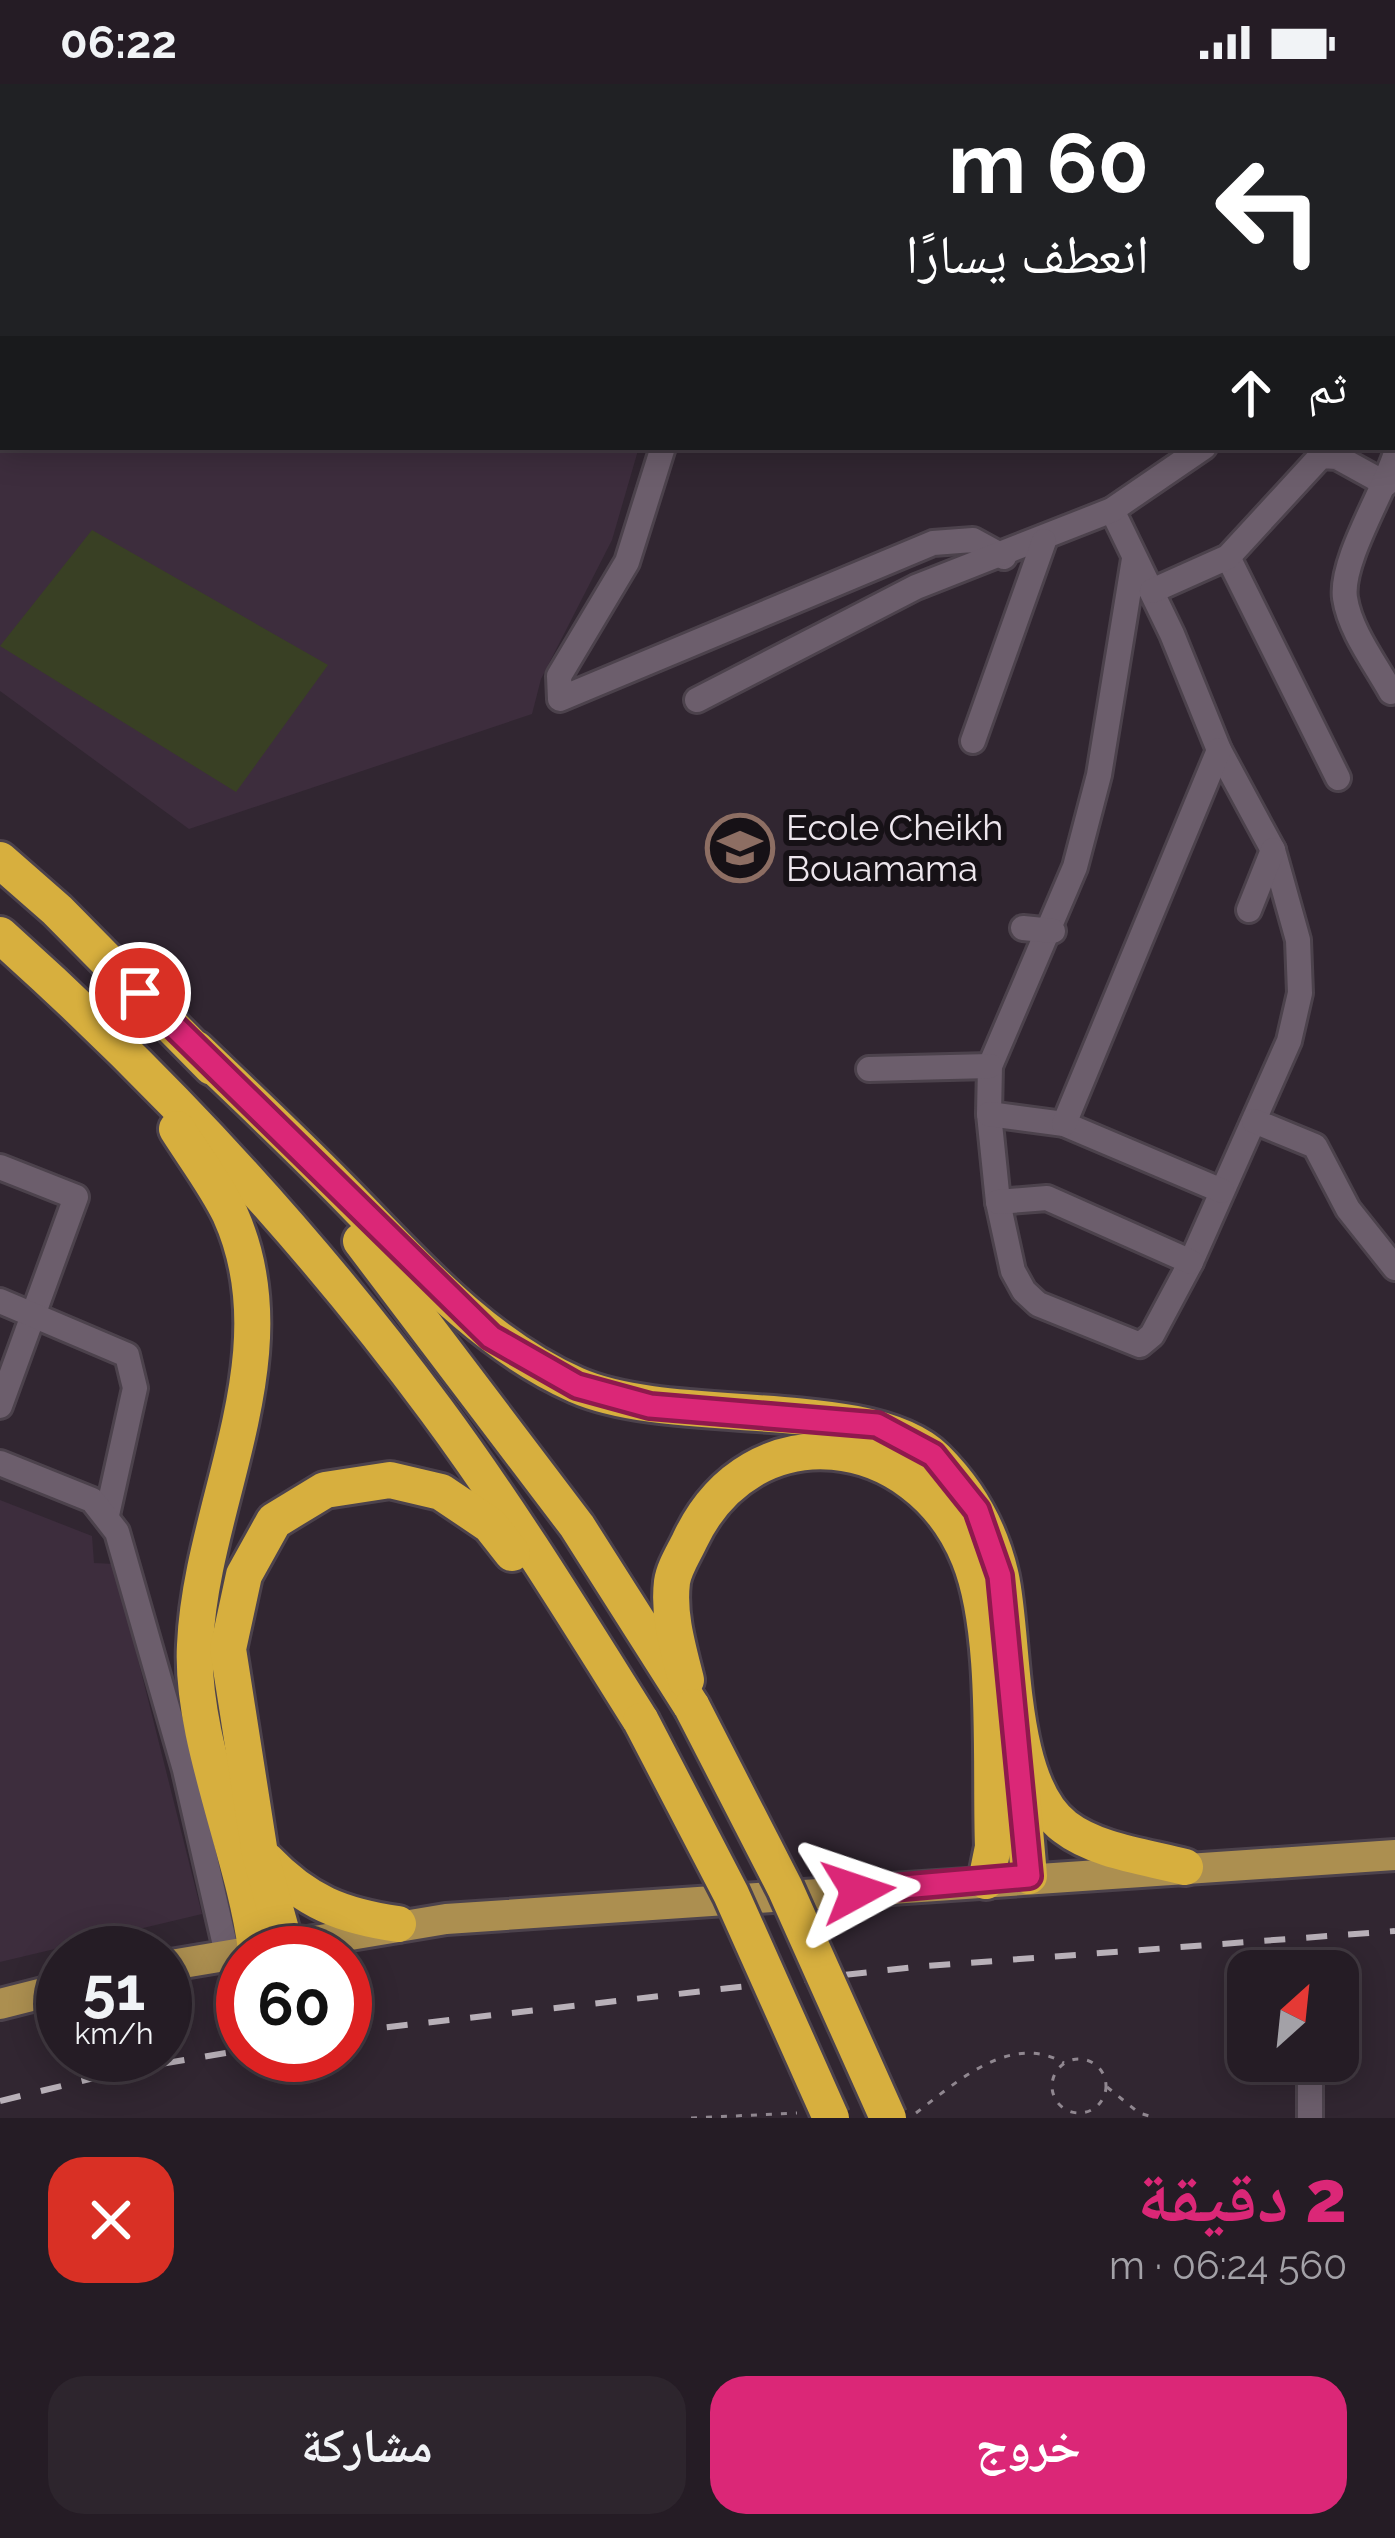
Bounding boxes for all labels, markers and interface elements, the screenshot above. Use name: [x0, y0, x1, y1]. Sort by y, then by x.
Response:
text: 06:22: [60, 16, 177, 69]
text: 60 m: [948, 114, 1149, 213]
icon: left: [1191, 132, 1347, 288]
text: انعطف يسارًا: [905, 222, 1149, 286]
icon: ahead: [1218, 360, 1284, 426]
text: ثم: [1308, 361, 1347, 414]
place label: Ecole Cheikh Bouamama: [786, 806, 1003, 889]
school or university icon: Ecole Cheikh Bouamama: [705, 813, 775, 883]
pin: [89, 942, 191, 1044]
icon: arrive: [107, 960, 173, 1026]
position arrow: [795, 1828, 921, 1954]
speed limit sign: 60: [216, 1926, 372, 2082]
north arrow: [1227, 1950, 1359, 2082]
map controls: [1227, 1950, 1359, 2082]
text: 51: [83, 1954, 145, 2024]
text: km/h: [74, 2016, 154, 2051]
text: 2 دقيقة: [1137, 2154, 1347, 2239]
button: close: [48, 2157, 174, 2283]
text: 560 m · 06:24: [1109, 2242, 1347, 2288]
button: مشاركة: [48, 2376, 686, 2514]
button: خروج: [710, 2376, 1347, 2514]

